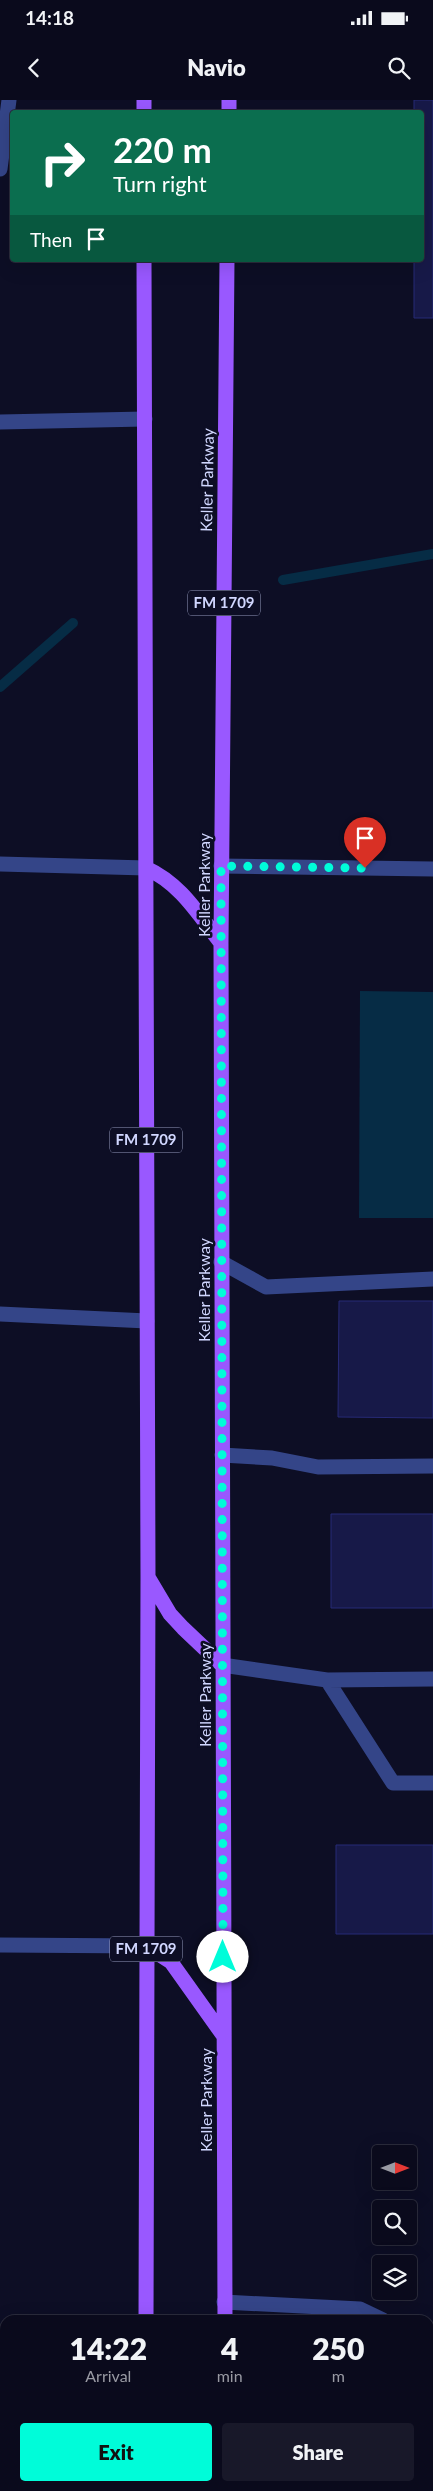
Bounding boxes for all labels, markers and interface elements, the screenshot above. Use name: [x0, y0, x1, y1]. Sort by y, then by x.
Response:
text: 14:18: [25, 6, 74, 29]
icon: back: [20, 54, 48, 82]
text: Navio: [187, 54, 246, 81]
icon: search: [385, 54, 413, 82]
text: 220 m: [113, 128, 212, 170]
icon: right: [30, 130, 95, 195]
text: Turn right: [113, 170, 207, 197]
icon: arrive: [82, 225, 110, 253]
text: Then: [30, 228, 72, 251]
street label: Keller Parkway: [196, 427, 217, 532]
road number: FM 1709: [188, 590, 260, 616]
pin: [344, 817, 386, 868]
icon: arrive: [351, 824, 379, 852]
street label: Keller Parkway: [194, 832, 213, 937]
road number: FM 1709: [110, 1128, 182, 1152]
street label: Keller Parkway: [194, 1237, 213, 1342]
street label: Keller Parkway: [195, 1642, 214, 1747]
position arrow: [196, 1930, 248, 1982]
road number: FM 1709: [110, 1936, 182, 1962]
street label: Keller Parkway: [196, 2047, 215, 2152]
north arrow: [372, 2145, 418, 2190]
map controls: [372, 2145, 417, 2300]
button: search: [372, 2200, 417, 2245]
button: layers: [372, 2255, 417, 2300]
text: 14:22: [70, 2330, 147, 2366]
text: 4: [221, 2330, 238, 2366]
text: 250: [312, 2330, 364, 2366]
text: Arrival: [85, 2366, 131, 2385]
text: min: [217, 2366, 243, 2385]
text: m: [332, 2366, 345, 2385]
button: Exit: [20, 2423, 212, 2481]
button: Share: [222, 2423, 414, 2481]

